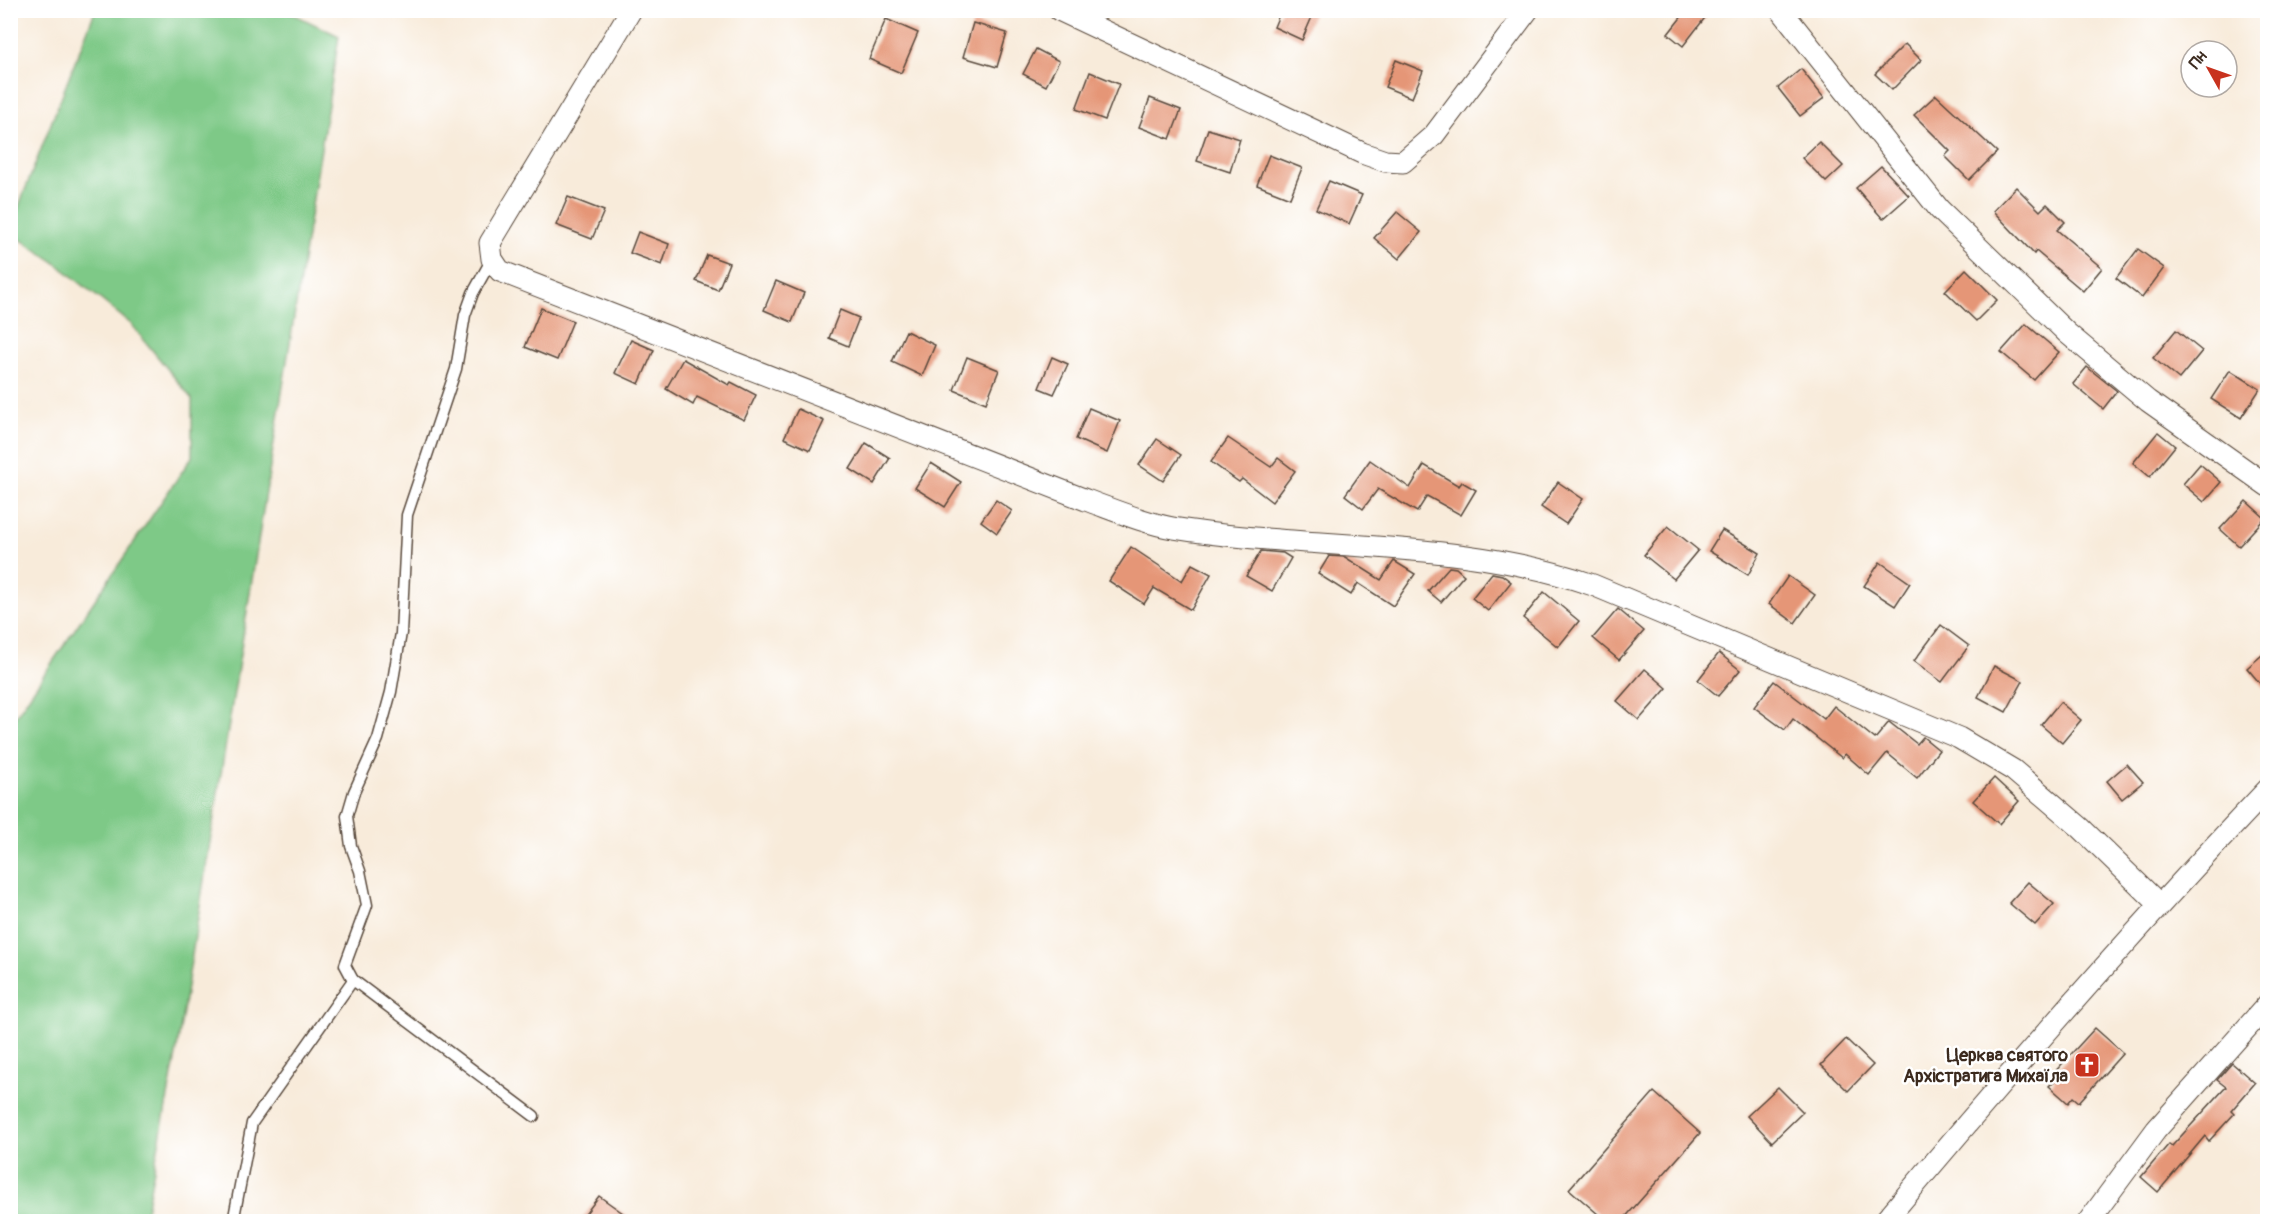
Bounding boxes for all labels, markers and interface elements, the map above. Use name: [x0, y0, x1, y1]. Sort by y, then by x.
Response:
north arrow: [2179, 39, 2239, 99]
text: Пн: [2185, 47, 2212, 73]
place label: Церква святого Архістратига Михаїла: [1903, 1044, 2069, 1088]
church icon: Церква святого Архістратига Михаїла: [2072, 1050, 2102, 1080]

